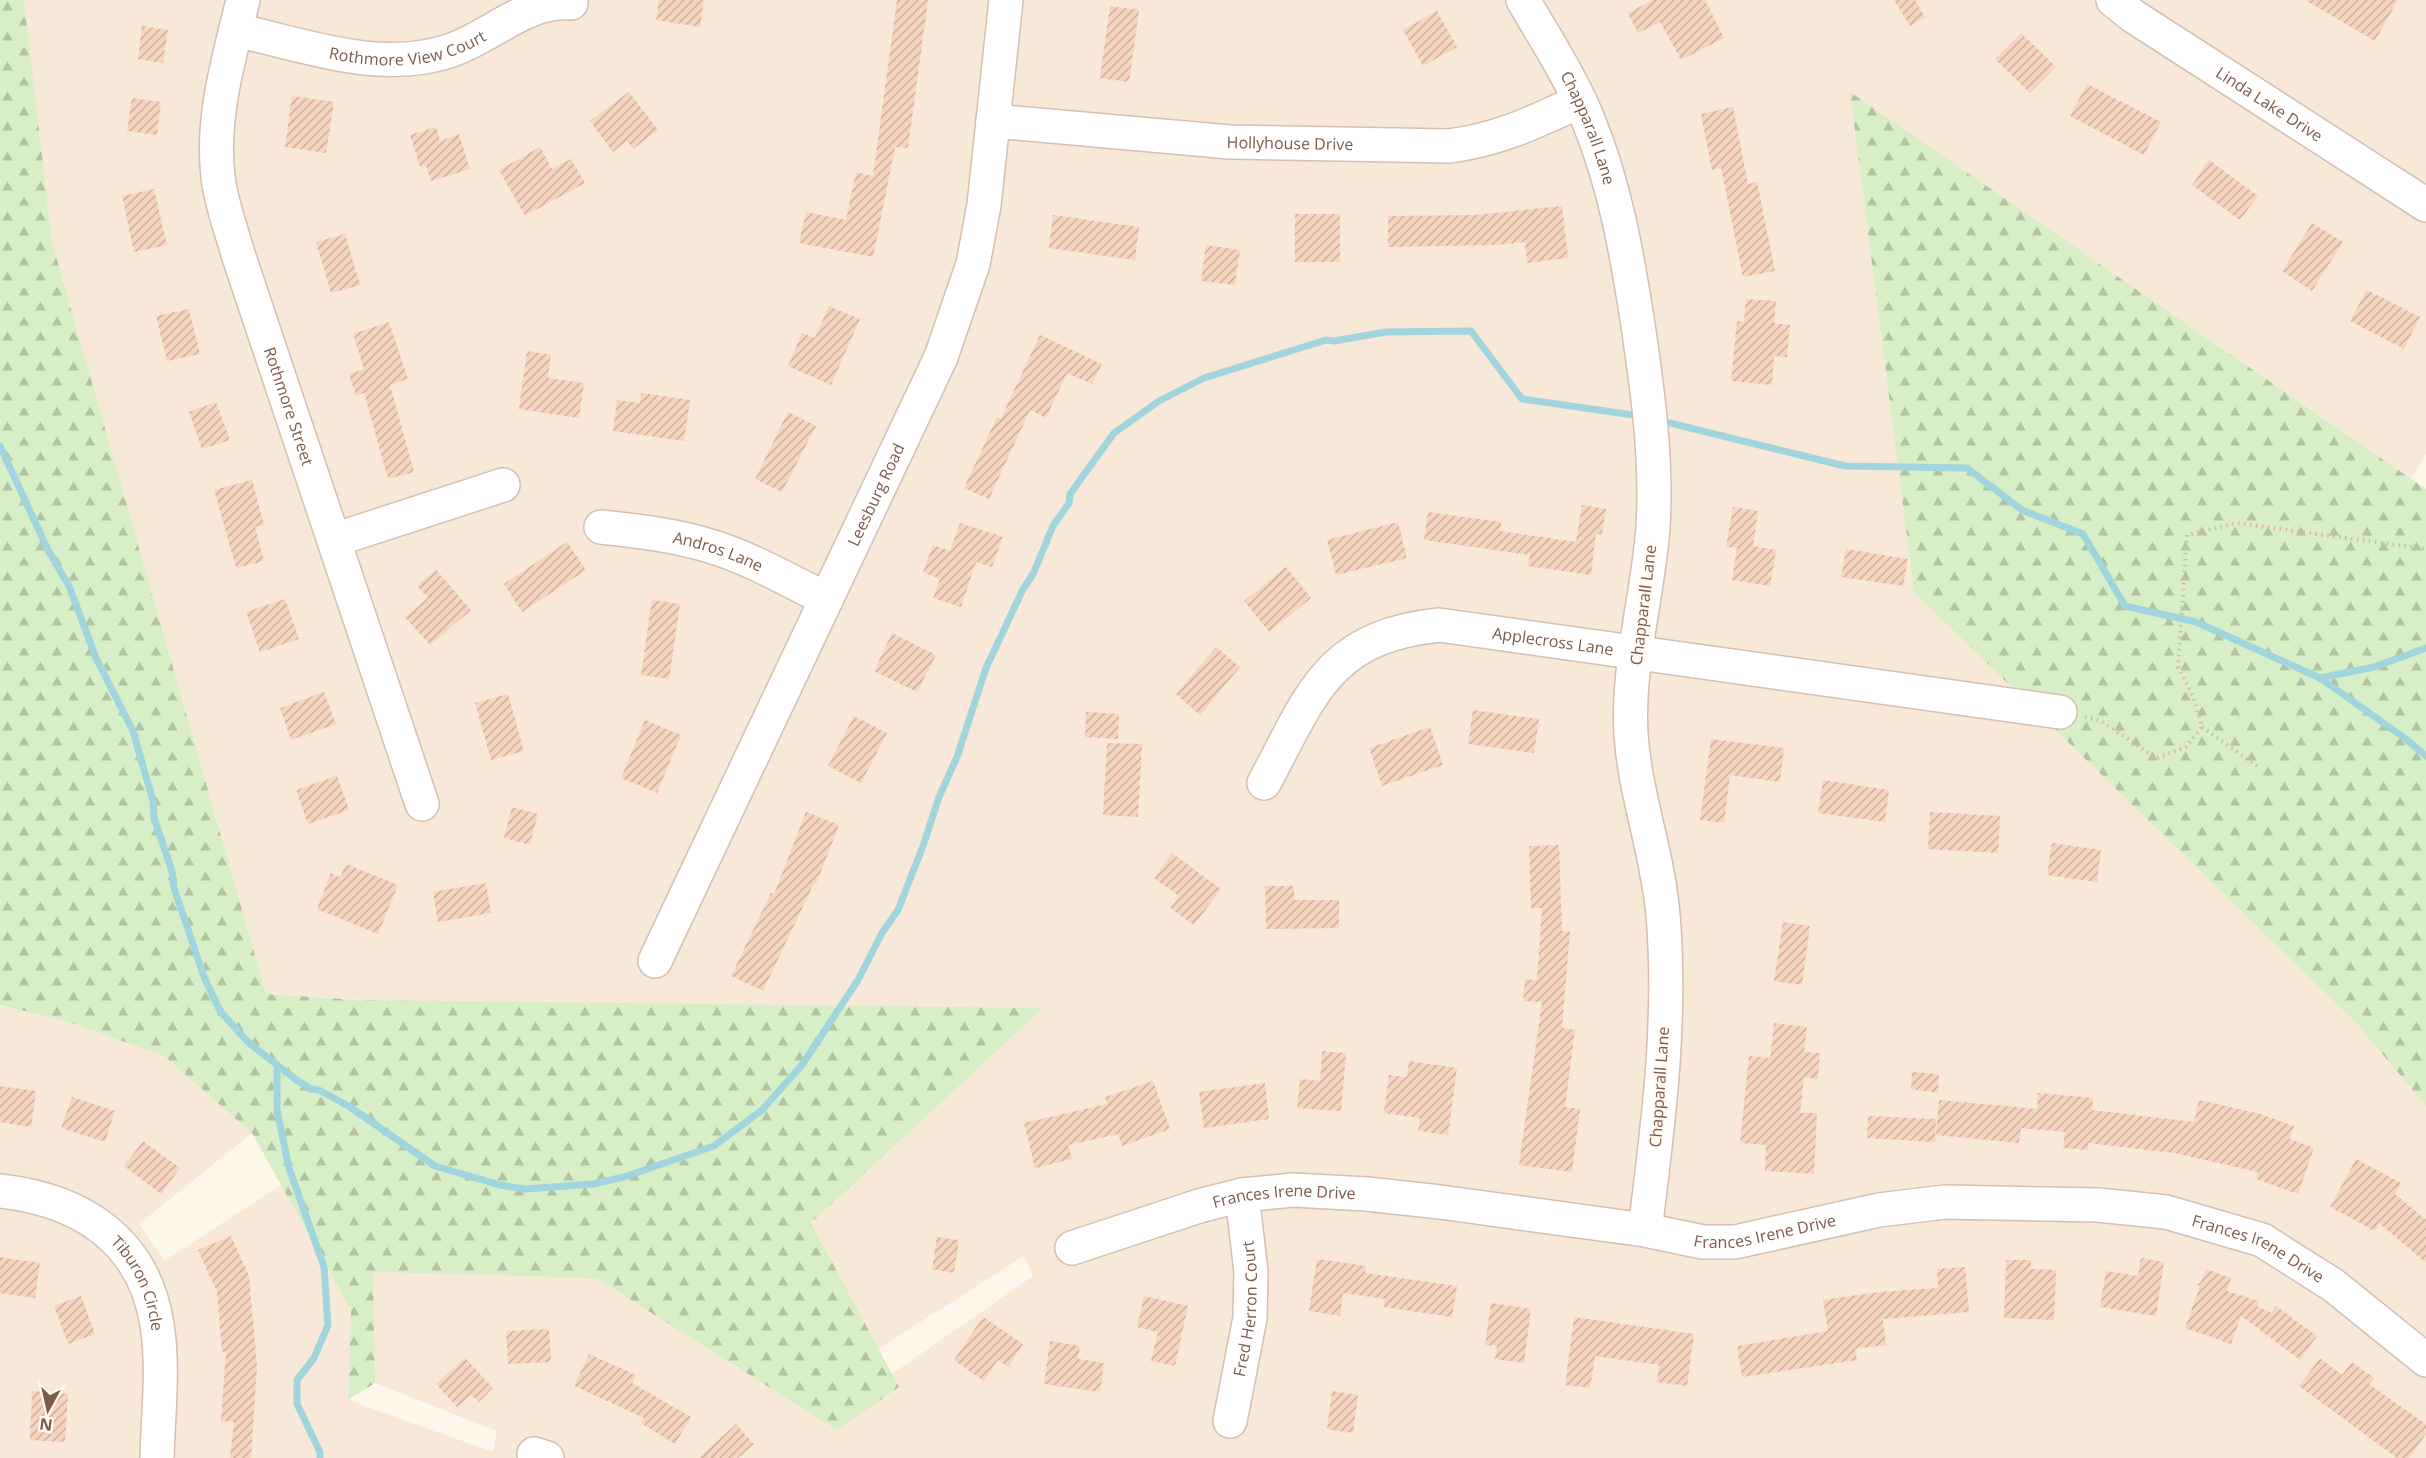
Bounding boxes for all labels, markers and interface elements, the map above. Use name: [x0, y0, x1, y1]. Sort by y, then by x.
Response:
street label: Rothmore View Court: [327, 25, 490, 71]
street label: Linda Lake Drive: [2212, 61, 2327, 147]
street label: Chapparall Lane: [1555, 67, 1621, 187]
street label: Hollyhouse Drive: [1227, 131, 1354, 155]
street label: Rothmore Street: [259, 344, 319, 469]
street label: Leesburg Road: [842, 440, 910, 550]
street label: Andros Lane: [671, 526, 767, 577]
street label: Chapparall Lane: [1625, 544, 1661, 666]
street label: Applecross Lane: [1491, 622, 1615, 660]
street label: Chapparall Lane: [1644, 1026, 1674, 1148]
street label: Frances Irene Drive: [1210, 1179, 1356, 1213]
street label: Frances Irene Drive: [1692, 1209, 1838, 1253]
street label: Frances Irene Drive: [2189, 1209, 2328, 1288]
street label: Tiburon Circle: [106, 1231, 169, 1332]
street label: Fred Herron Court: [1228, 1239, 1262, 1378]
north arrow: [18, 1380, 78, 1440]
text: N: [38, 1413, 54, 1437]

